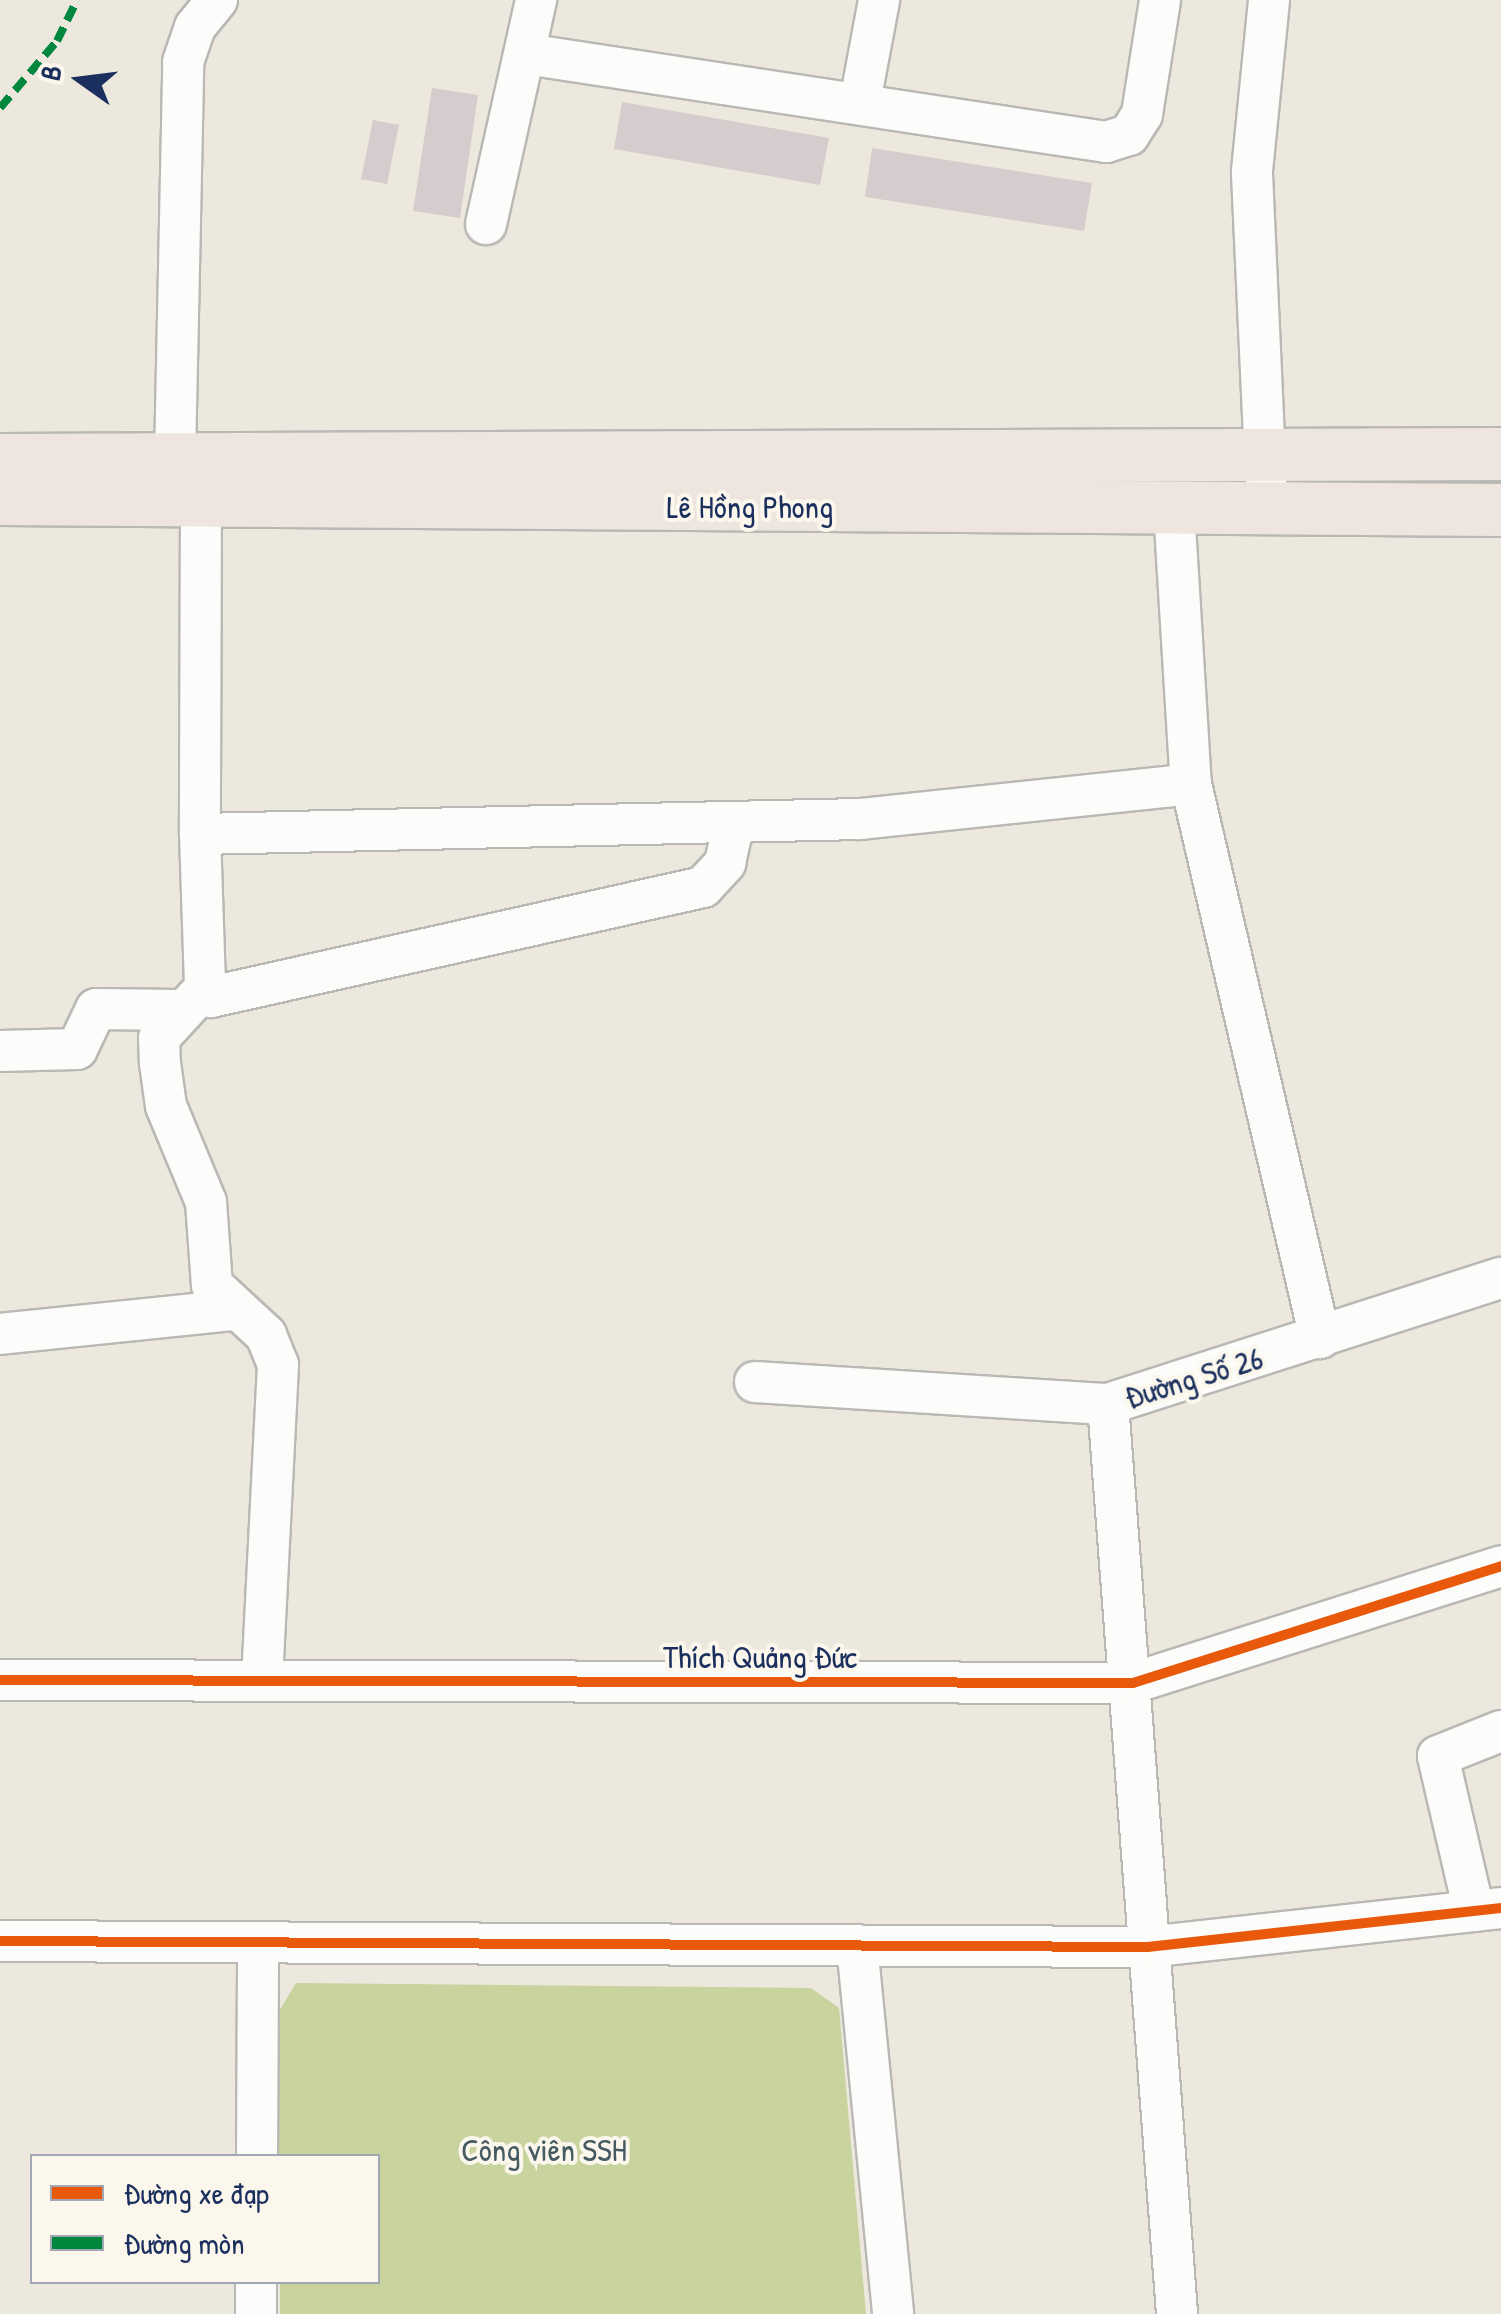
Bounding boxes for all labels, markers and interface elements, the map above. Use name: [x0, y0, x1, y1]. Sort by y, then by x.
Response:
north arrow: [30, 30, 130, 130]
text: B: [31, 61, 71, 84]
street label: Lê Hồng Phong: [667, 488, 833, 526]
street label: Đường Số 26: [1120, 1339, 1268, 1417]
street label: Thích Quảng Đức: [663, 1638, 857, 1676]
park label: Công viên SSH: [461, 2131, 627, 2169]
legend: [30, 2154, 380, 2284]
text: Đường xe đạp: [124, 2173, 269, 2213]
text: Đường mòn: [124, 2223, 244, 2263]

